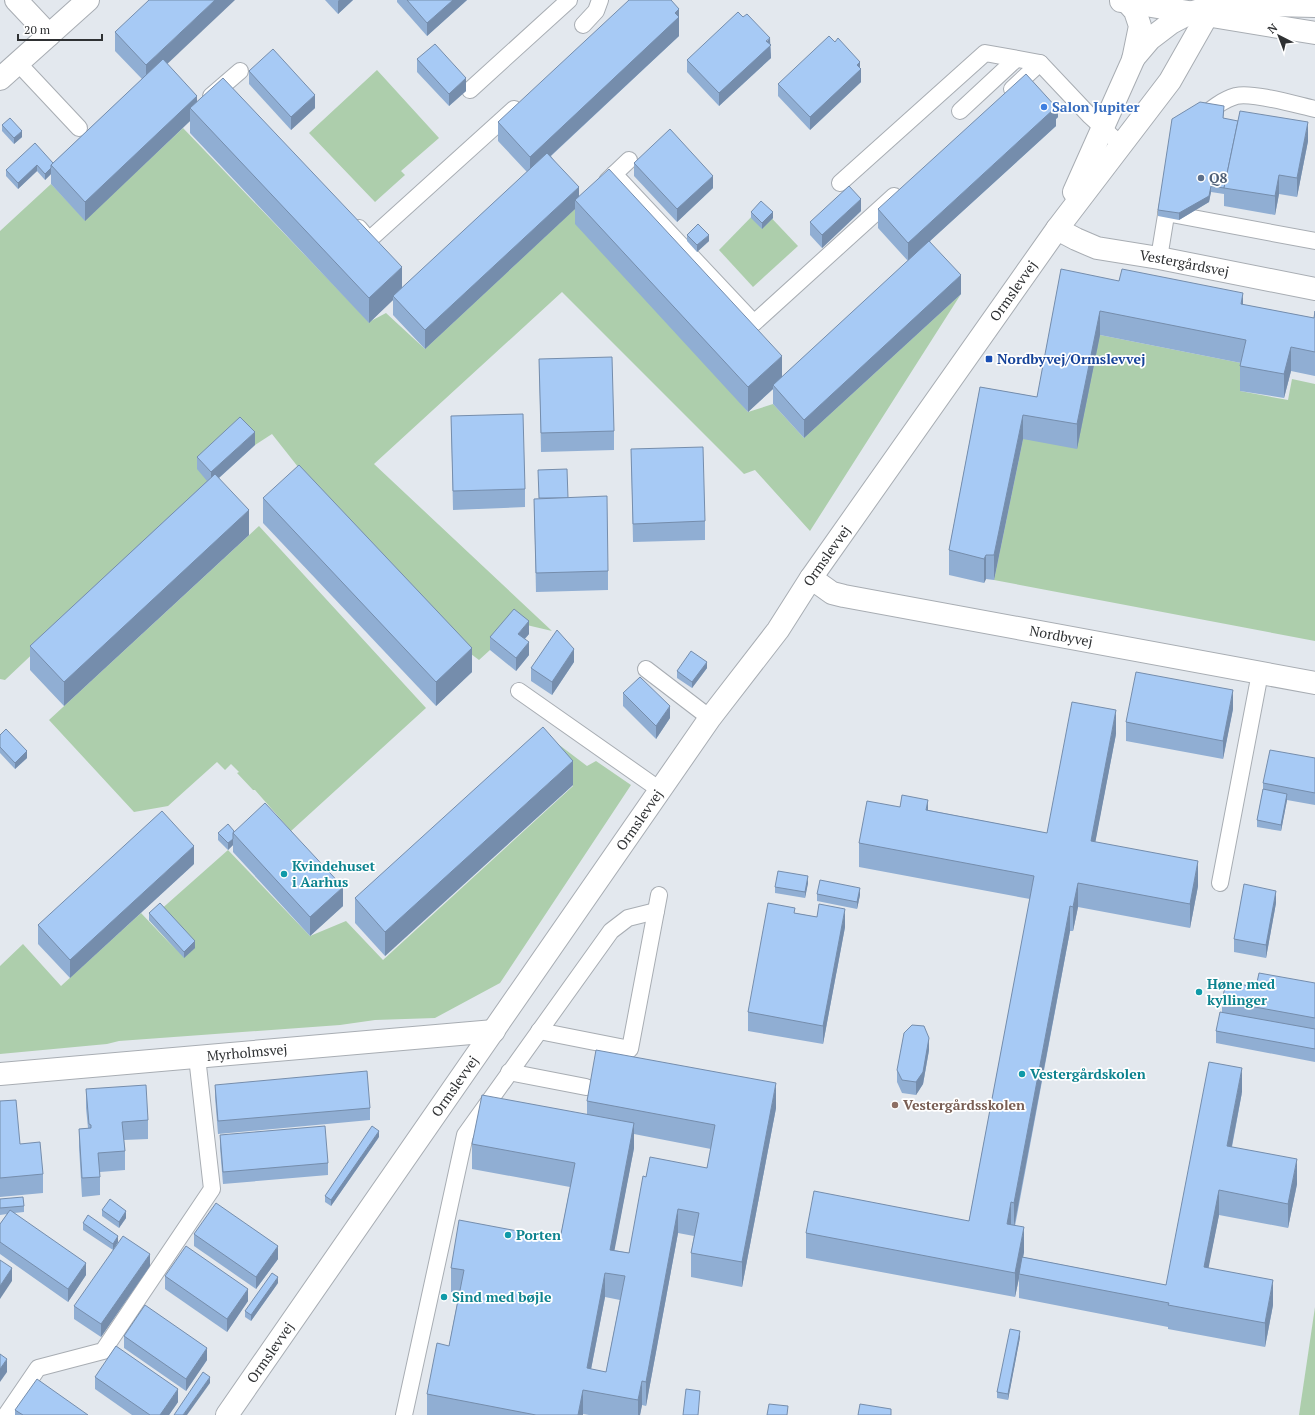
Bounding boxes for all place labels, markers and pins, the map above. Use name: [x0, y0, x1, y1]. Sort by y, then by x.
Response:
place label: Salon Jupiter: [1052, 97, 1140, 116]
marker: Salon Jupiter: [1039, 102, 1049, 112]
place label: Q8: [1209, 168, 1228, 187]
marker: Q8: [1196, 173, 1206, 183]
place label: Nordbyvej/Ormslevvej: [997, 349, 1145, 368]
marker: Nordbyvej/Ormslevvej: [984, 354, 994, 364]
place label: Kvindehuset i Aarhus: [292, 856, 375, 891]
marker: Kvindehuset i Aarhus: [279, 869, 289, 879]
place label: Høne med kyllinger: [1207, 974, 1276, 1009]
marker: Høne med kyllinger: [1194, 987, 1204, 997]
place label: Vestergårdskolen: [1030, 1064, 1146, 1083]
marker: Vestergårdskolen: [1017, 1069, 1027, 1079]
place label: Vestergårdsskolen: [903, 1095, 1025, 1114]
marker: Vestergårdsskolen: [890, 1100, 900, 1110]
place label: Porten: [516, 1225, 561, 1244]
marker: Porten: [503, 1230, 513, 1240]
place label: Sind med bøjle: [452, 1287, 552, 1306]
marker: Sind med bøjle: [439, 1292, 449, 1302]

